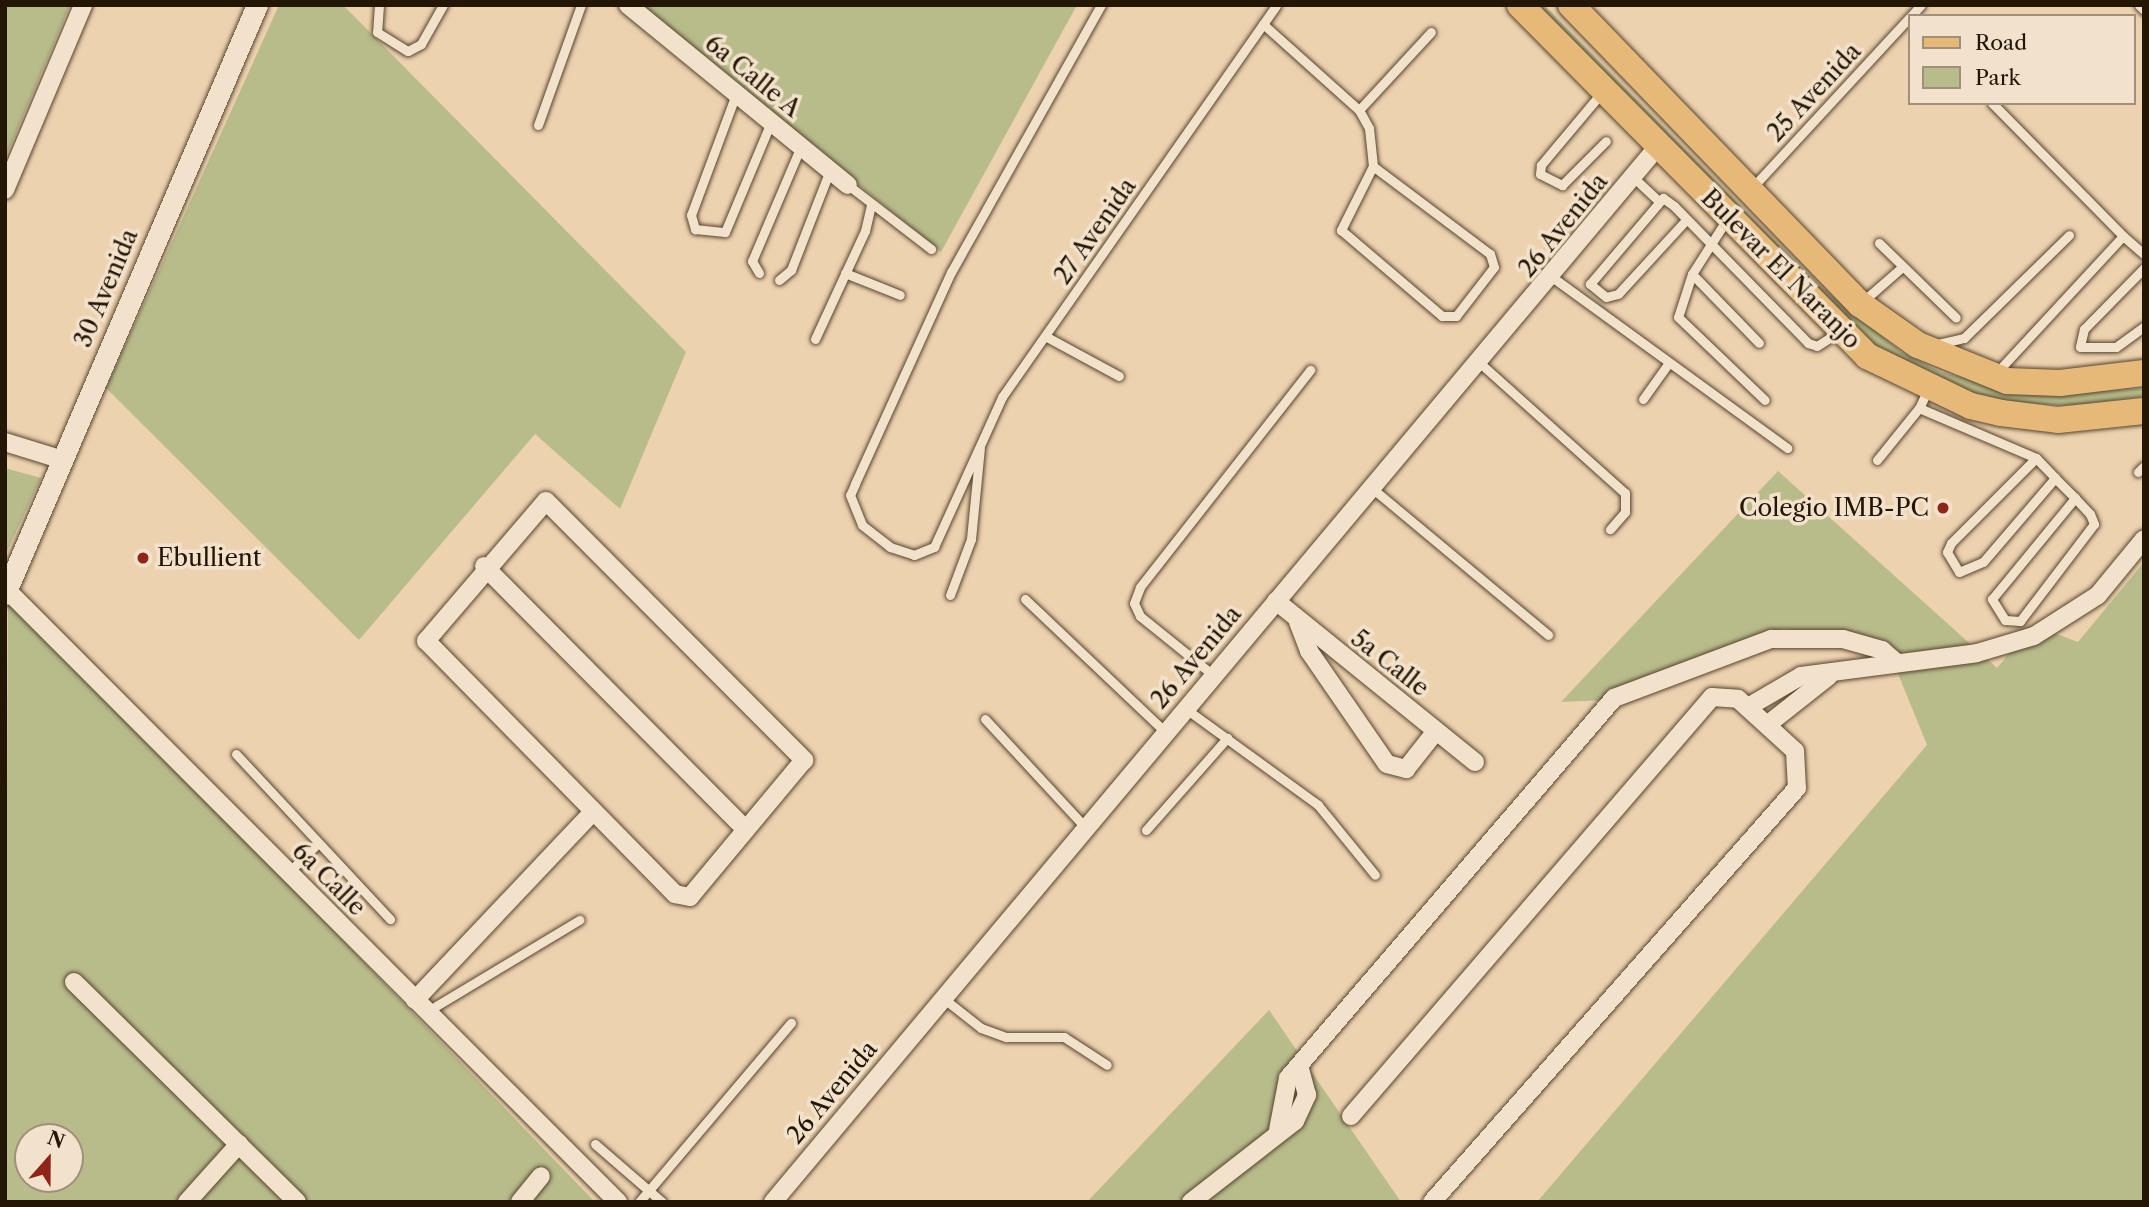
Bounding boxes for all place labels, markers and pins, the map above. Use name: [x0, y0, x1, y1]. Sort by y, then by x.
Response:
place label: Colegio IMB-PC: [1739, 494, 1929, 522]
marker: Colegio IMB-PC: [1935, 500, 1951, 516]
place label: Ebullient: [157, 544, 261, 572]
marker: Ebullient: [135, 550, 151, 566]

